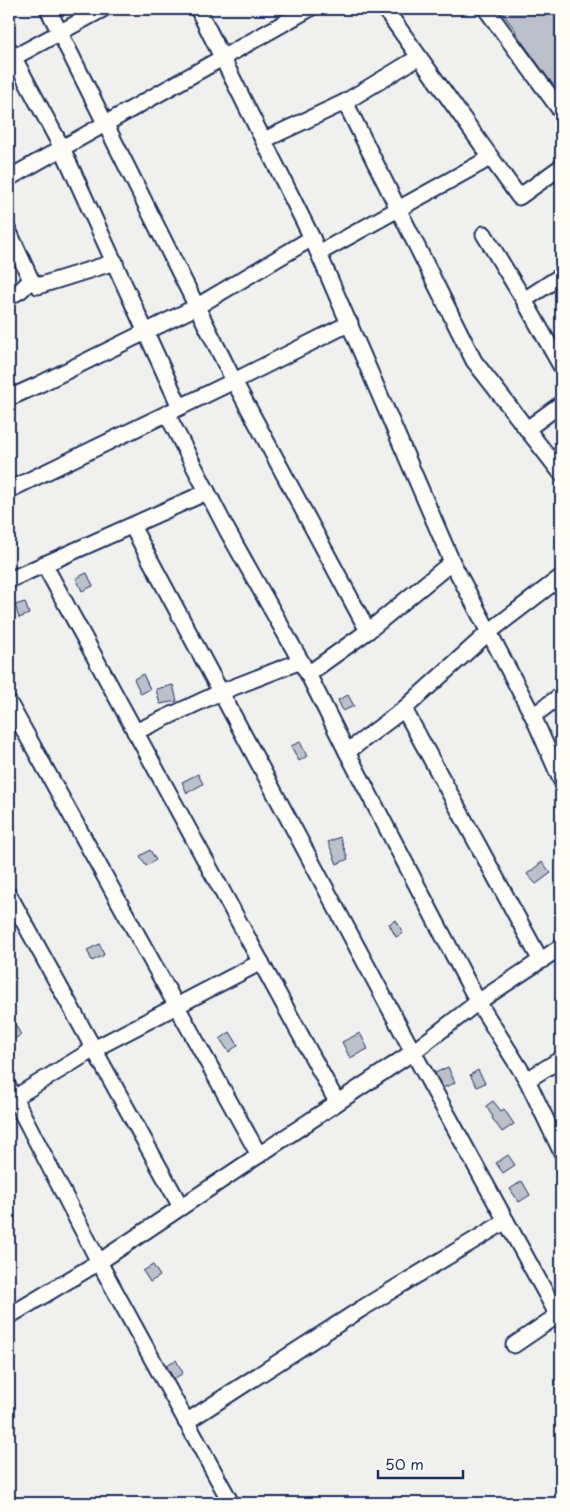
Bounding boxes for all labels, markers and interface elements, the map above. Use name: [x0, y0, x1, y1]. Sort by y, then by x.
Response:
scale bar: [378, 1447, 462, 1479]
text: 50 m: [385, 1452, 424, 1475]

